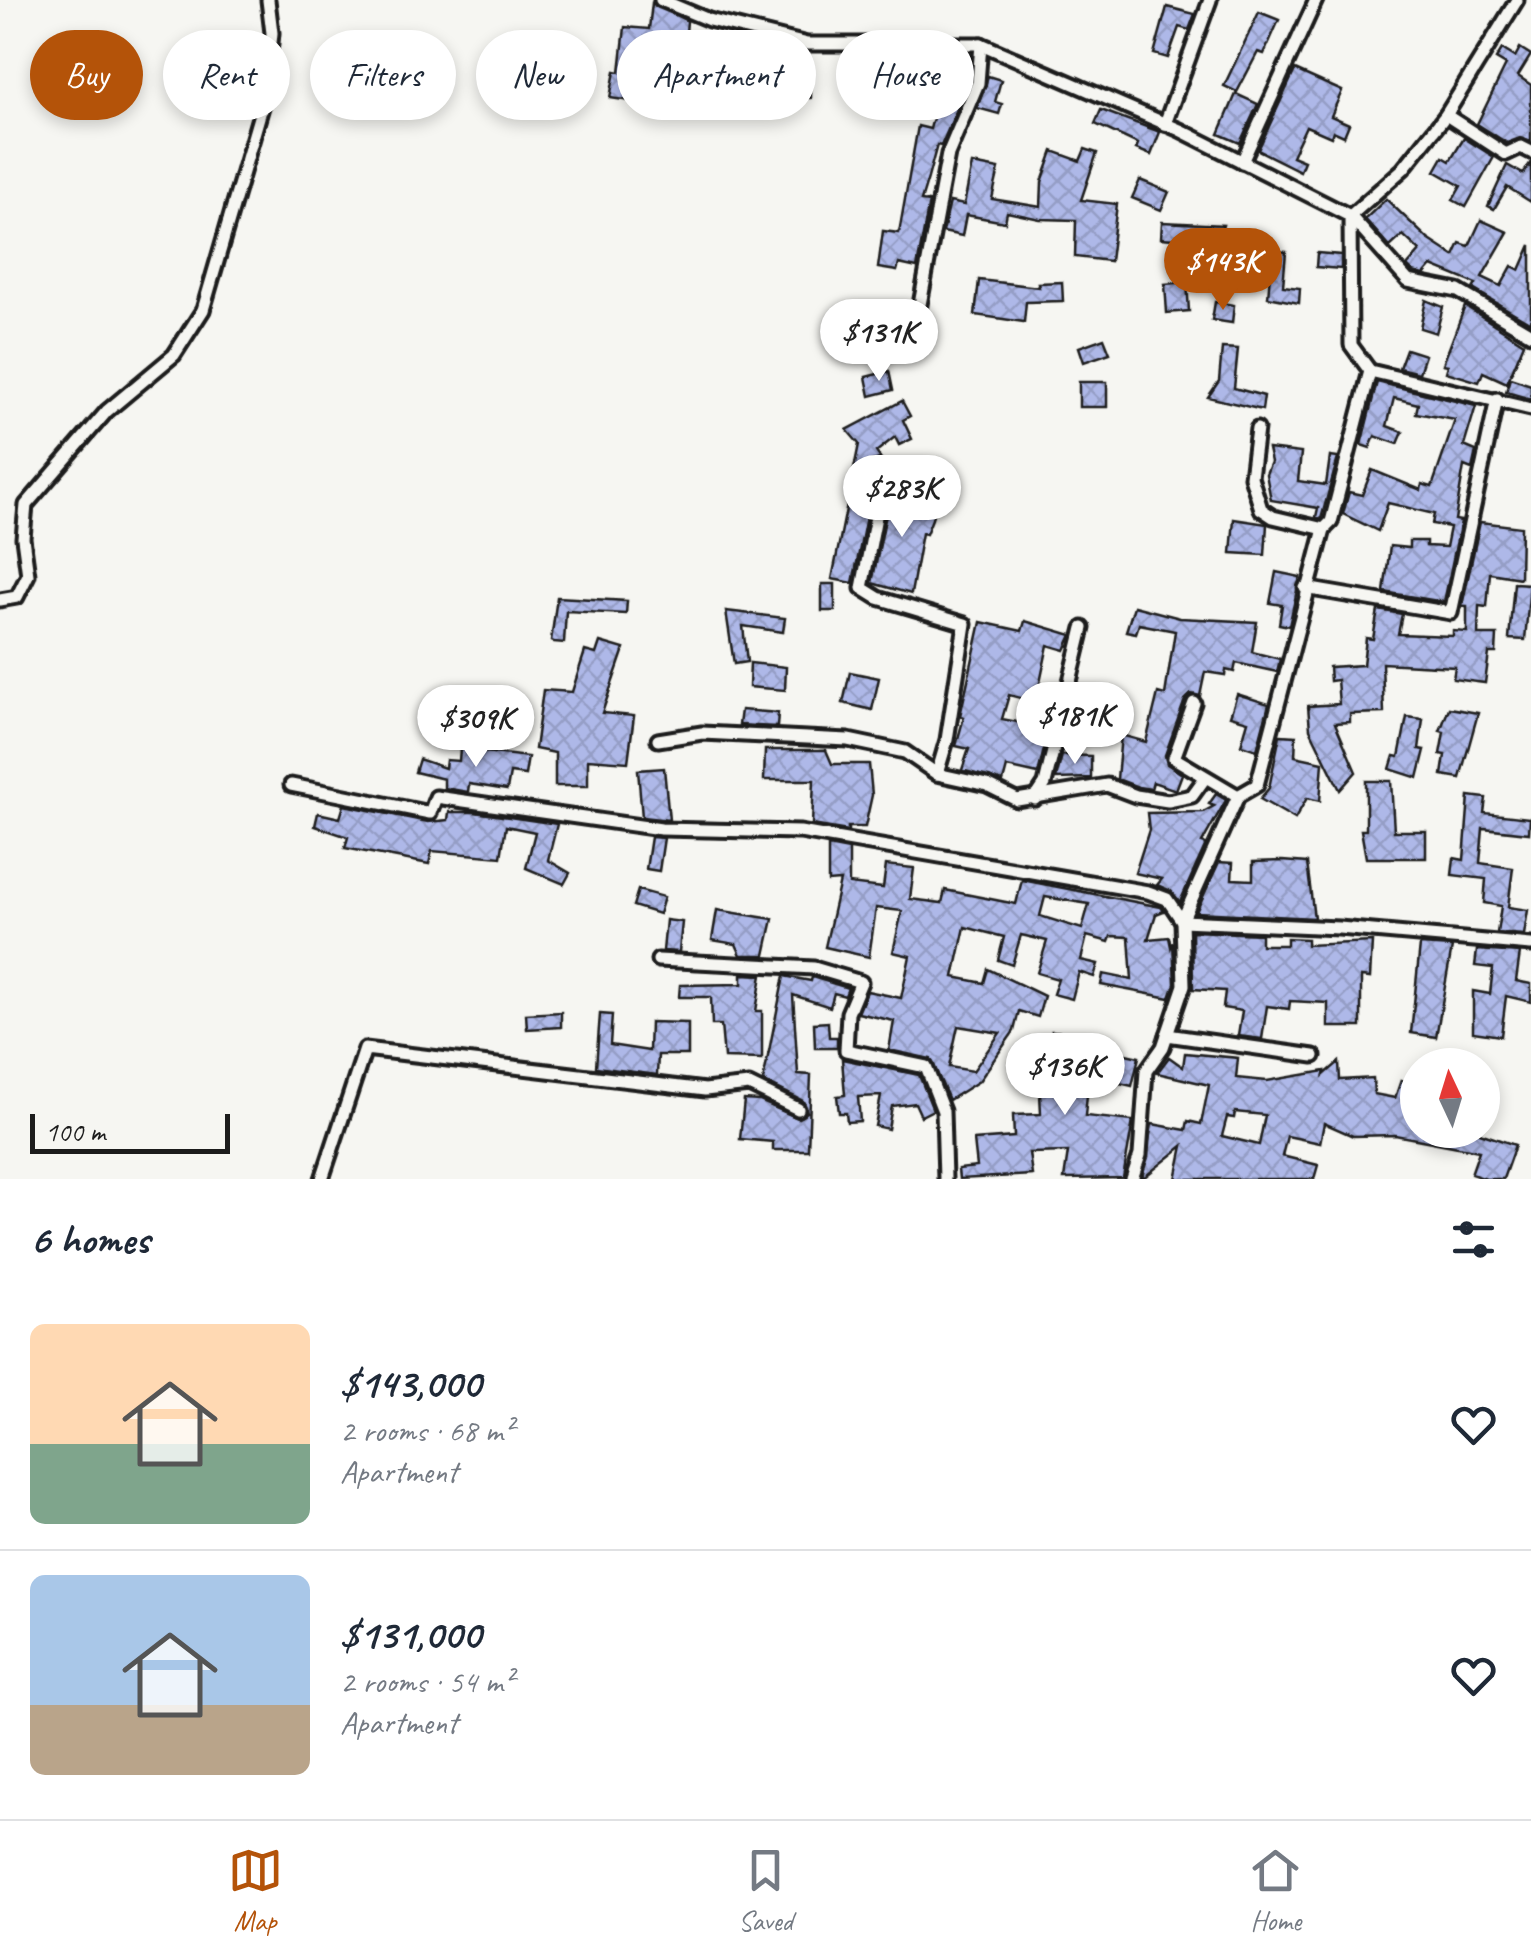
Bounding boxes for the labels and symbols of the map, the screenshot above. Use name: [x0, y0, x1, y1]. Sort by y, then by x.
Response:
pin: $143K: [1153, 228, 1293, 313]
pin: $131K: [809, 299, 949, 384]
pin: $283K: [832, 455, 972, 540]
pin: $181K: [1005, 682, 1145, 767]
pin: $309K: [406, 685, 546, 770]
pin: $136K: [995, 1033, 1135, 1118]
north arrow: [1400, 1048, 1500, 1148]
scale bar: [30, 1109, 230, 1154]

